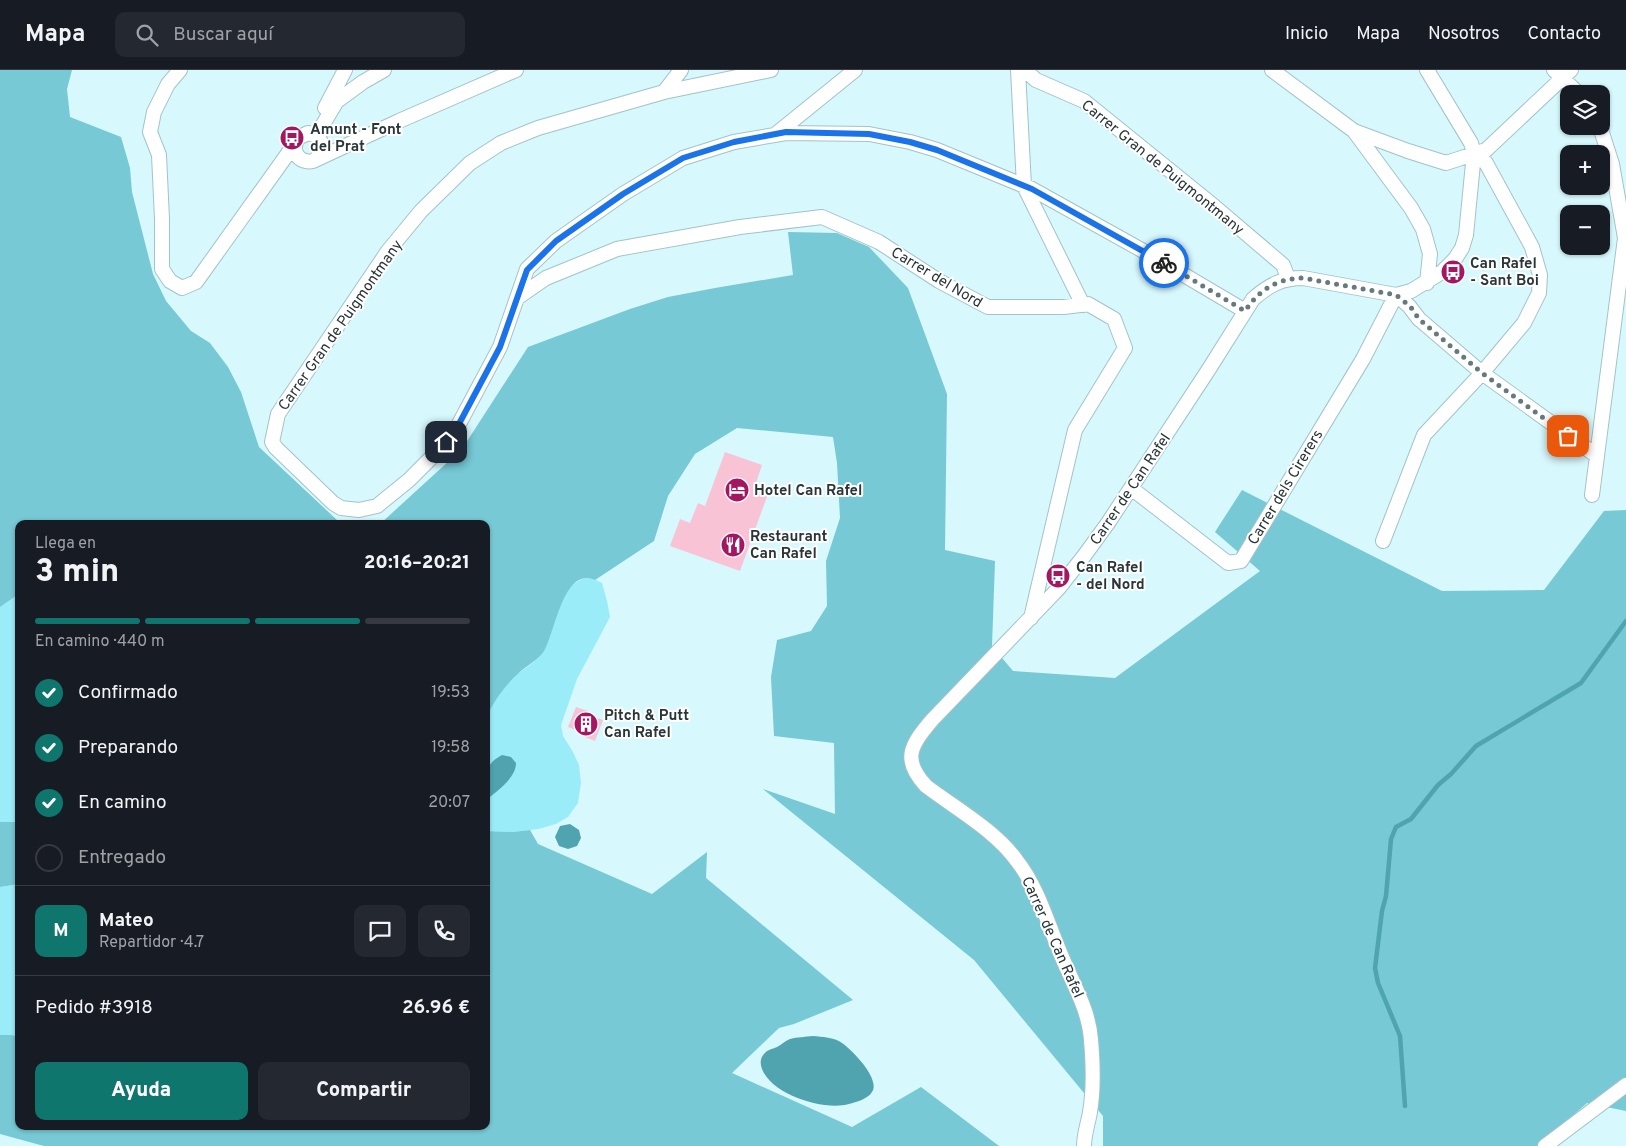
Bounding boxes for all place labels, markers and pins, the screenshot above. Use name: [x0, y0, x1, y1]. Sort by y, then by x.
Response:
place label: Amunt - Font del Prat: [310, 121, 402, 157]
bus stop icon: Amunt - Font del Prat: [279, 125, 305, 151]
place label: Can Rafel - Sant Boi: [1470, 255, 1539, 291]
bus stop icon: Can Rafel - Sant Boi: [1440, 259, 1466, 285]
pin: [1547, 415, 1589, 457]
pin: [425, 421, 467, 463]
hotel icon: Hotel Can Rafel: [724, 477, 750, 503]
place label: Hotel Can Rafel: [754, 482, 862, 501]
place label: Restaurant Can Rafel: [750, 528, 827, 564]
restaurant icon: Restaurant Can Rafel: [720, 532, 746, 558]
place label: Can Rafel - del Nord: [1076, 559, 1145, 595]
bus stop icon: Can Rafel - del Nord: [1045, 563, 1071, 589]
place label: Pitch & Putt Can Rafel: [604, 707, 689, 743]
building icon: Pitch & Putt Can Rafel: [573, 711, 599, 737]

